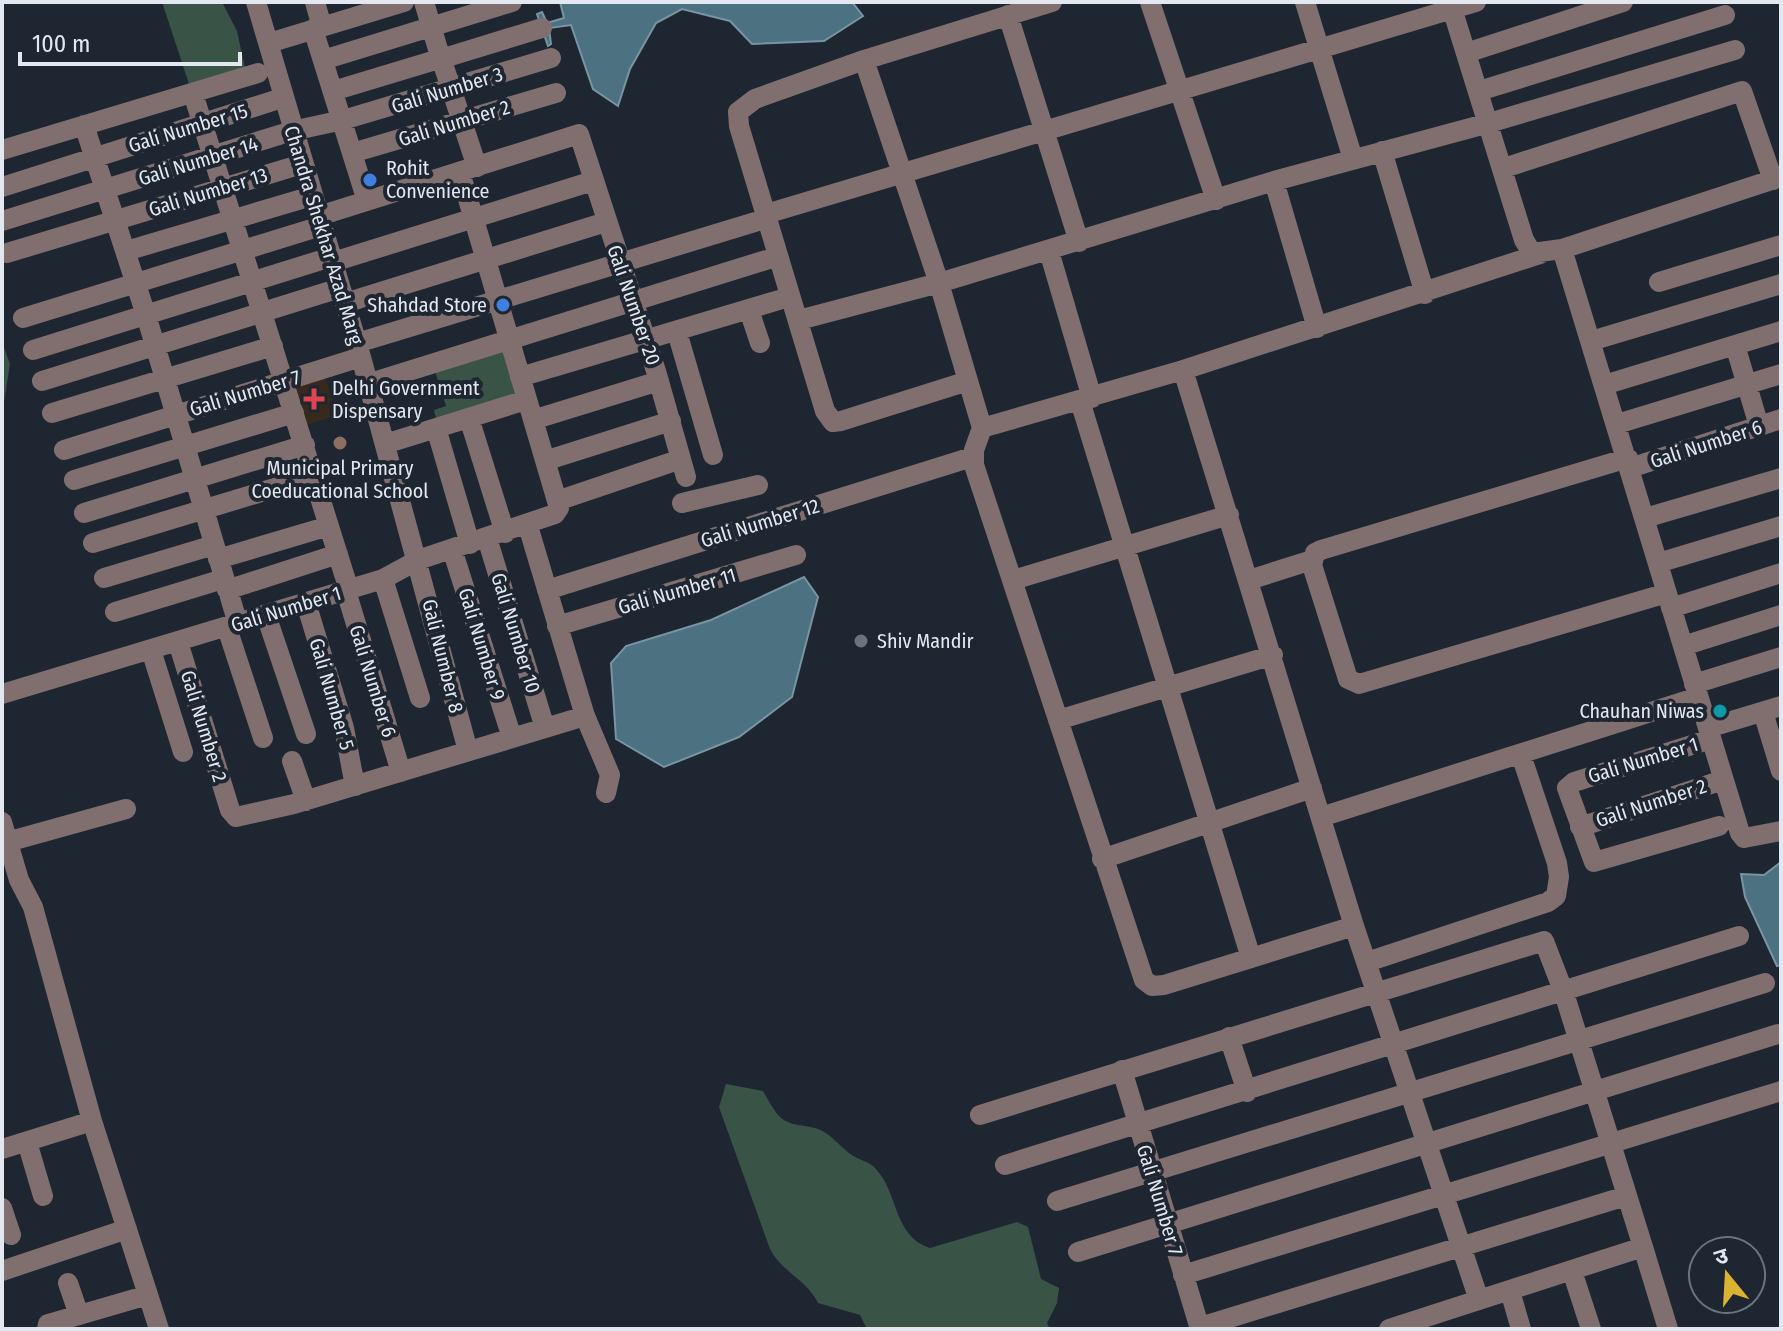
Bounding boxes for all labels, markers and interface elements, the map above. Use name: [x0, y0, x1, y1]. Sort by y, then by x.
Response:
scale bar: [20, 16, 240, 66]
text: 100 m: [32, 30, 90, 58]
street label: Gali Number 3: [388, 62, 506, 118]
street label: Gali Number 2: [395, 95, 513, 151]
street label: Gali Number 15: [126, 99, 250, 157]
street label: Chandra Shekhar Azad Marg: [279, 123, 369, 348]
street label: Gali Number 14: [135, 131, 261, 191]
place label: Rohit Convenience: [386, 156, 489, 203]
street label: Gali Number 13: [146, 163, 270, 221]
marker: Rohit Convenience: [361, 171, 379, 189]
street label: Gali Number 20: [602, 242, 666, 368]
place label: Shahdad Store: [367, 293, 487, 317]
marker: Shahdad Store: [494, 296, 512, 314]
street label: Gali Number 7: [187, 365, 303, 421]
place label: Delhi Government Dispensary: [332, 376, 480, 423]
marker: Delhi Government Dispensary: [303, 388, 325, 410]
street label: Gali Number 6: [1647, 415, 1765, 473]
marker: Municipal Primary Coeducational School: [331, 434, 349, 452]
place label: Municipal Primary Coeducational School: [251, 456, 429, 503]
street label: Gali Number 12: [698, 494, 822, 552]
street label: Gali Number 11: [615, 563, 739, 619]
street label: Gali Number 10: [486, 570, 546, 696]
street label: Gali Number 1: [228, 581, 344, 637]
street label: Gali Number 9: [454, 585, 510, 703]
street label: Gali Number 8: [417, 597, 469, 715]
street label: Gali Number 6: [345, 622, 401, 740]
place label: Shiv Mandir: [877, 629, 973, 653]
marker: Shiv Mandir: [852, 632, 870, 650]
street label: Gali Number 5: [305, 635, 359, 753]
street label: Gali Number 2: [176, 667, 232, 785]
place label: Chauhan Niwas: [1579, 699, 1704, 723]
marker: Chauhan Niwas: [1711, 702, 1729, 720]
street label: Gali Number 1: [1585, 732, 1701, 788]
street label: Gali Number 2: [1593, 774, 1710, 832]
street label: Gali Number 7: [1132, 1142, 1188, 1258]
north arrow: [1687, 1235, 1767, 1315]
text: उ: [1711, 1241, 1732, 1271]

